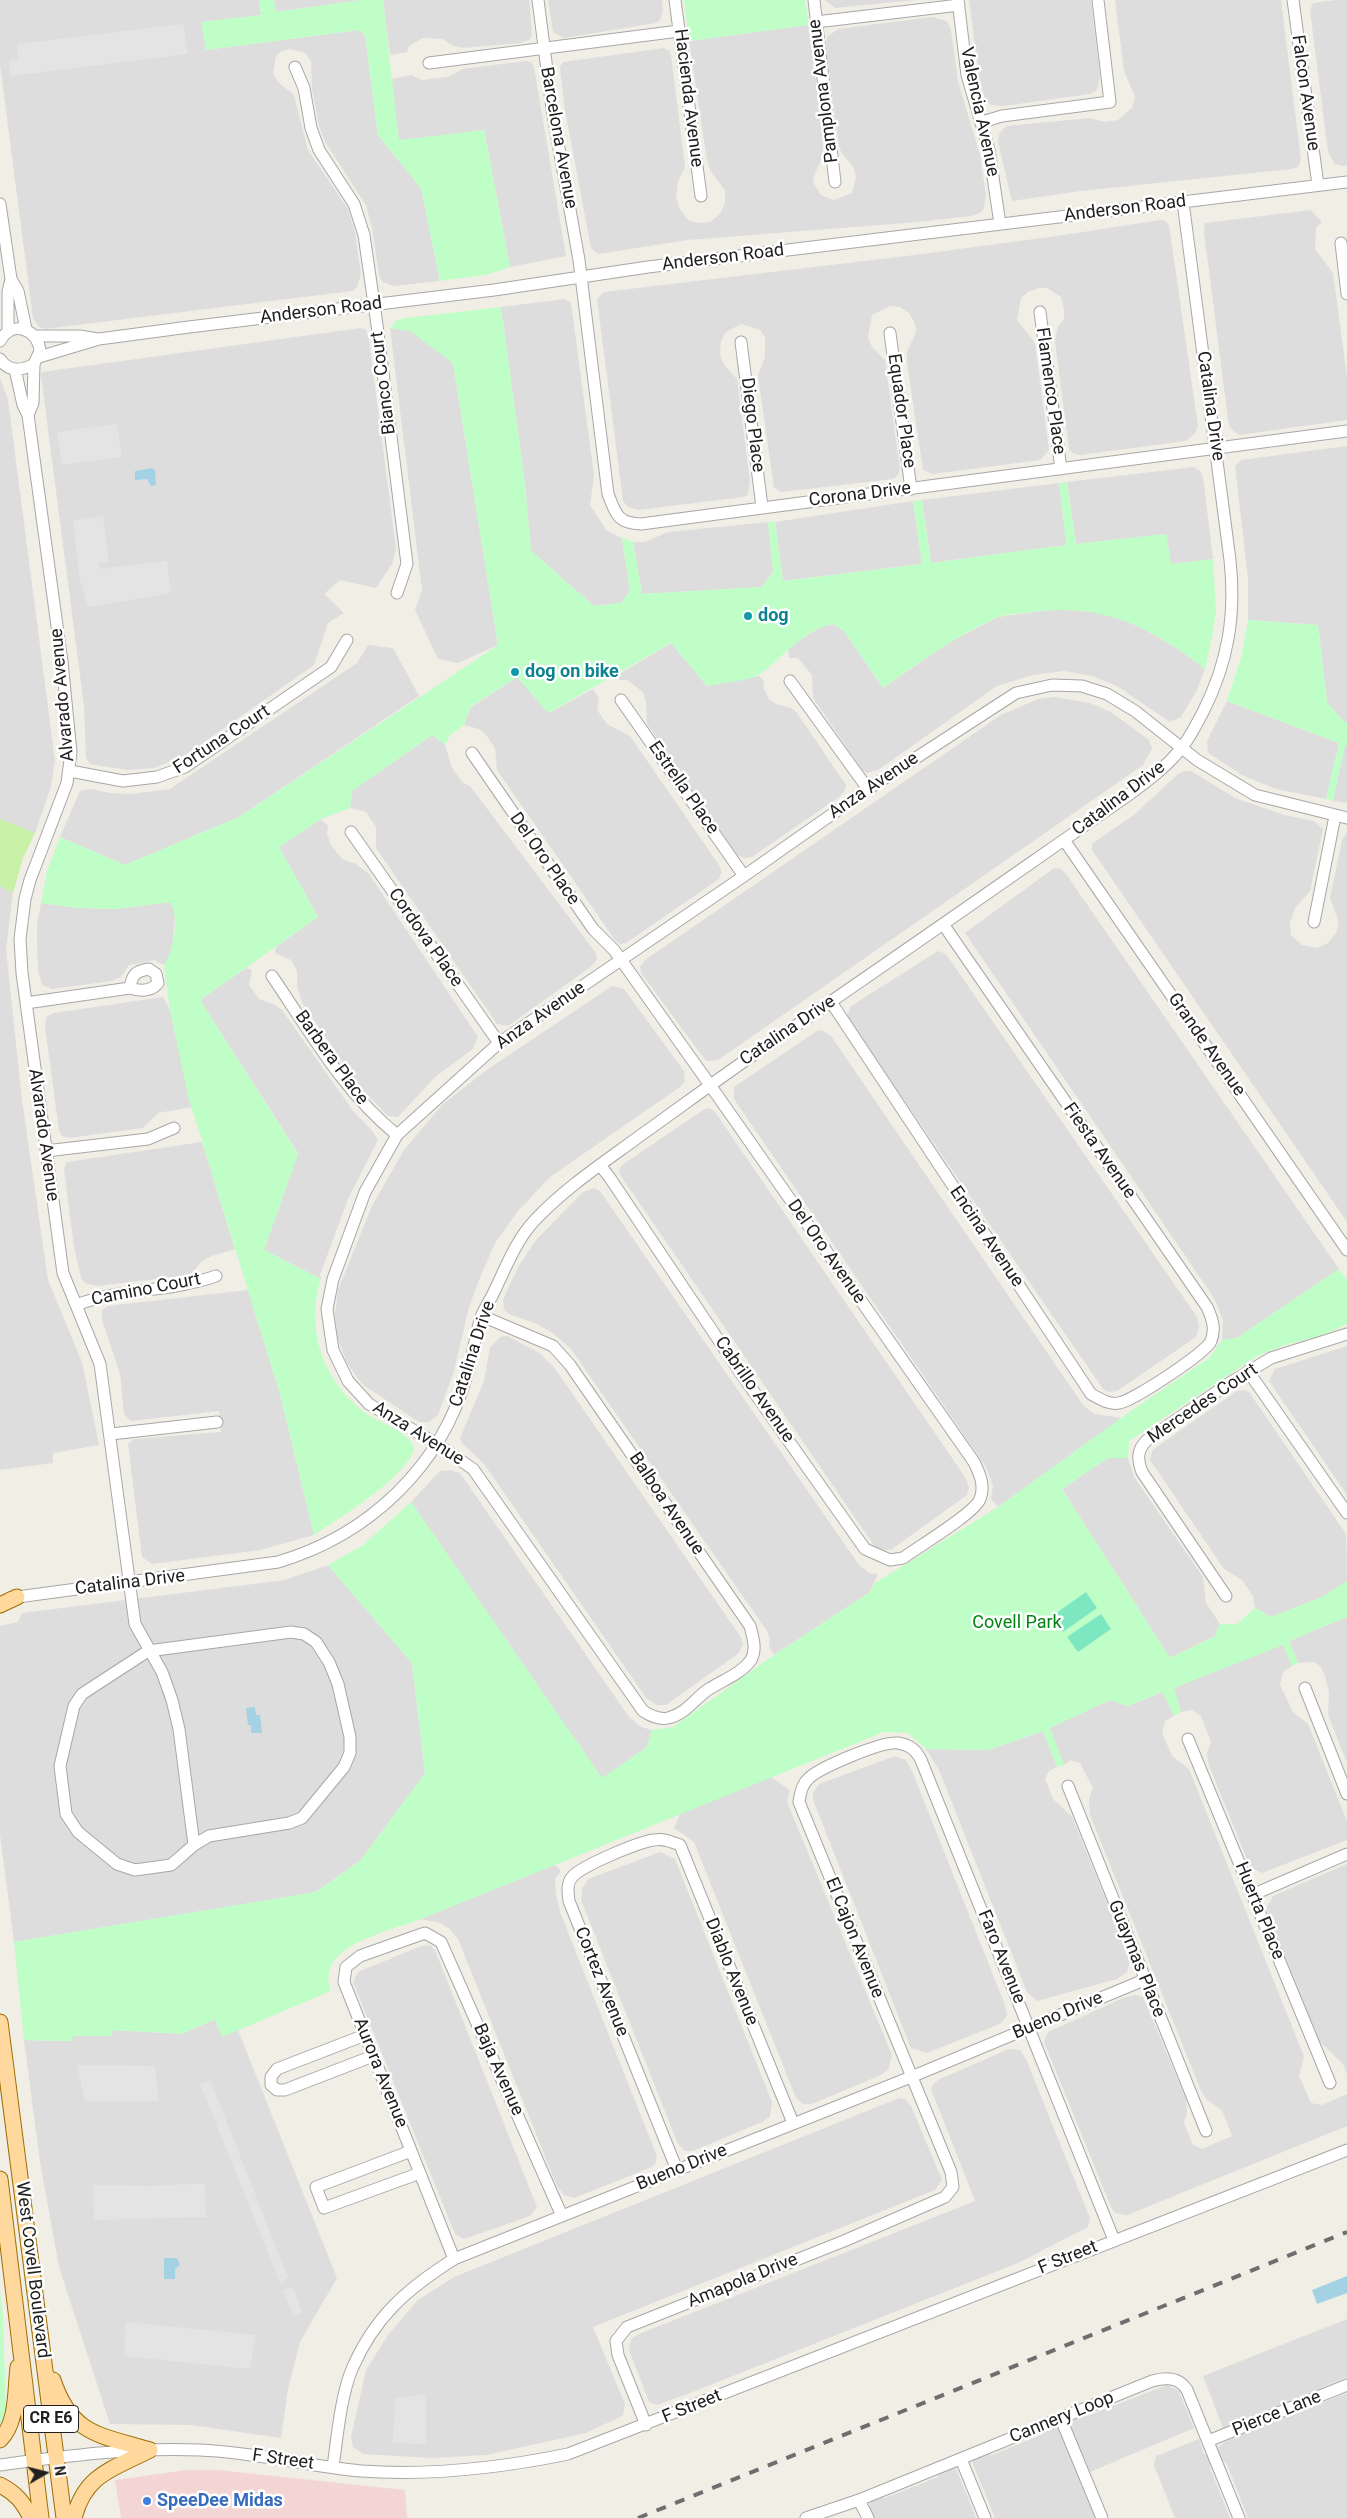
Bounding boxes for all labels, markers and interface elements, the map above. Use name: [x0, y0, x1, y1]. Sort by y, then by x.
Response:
street label: Pamplona Avenue: [804, 18, 844, 164]
street label: Hacienda Avenue: [669, 28, 707, 168]
street label: Falcon Avenue: [1286, 34, 1324, 152]
street label: Valencia Avenue: [955, 45, 1003, 179]
street label: Barcelona Avenue: [535, 65, 581, 211]
street label: Anderson Road: [1063, 191, 1187, 227]
street label: Anderson Road: [661, 240, 785, 276]
street label: Anderson Road: [259, 293, 383, 329]
street label: Flamenco Place: [1030, 326, 1070, 456]
street label: Bianco Court: [367, 330, 401, 436]
street label: Catalina Drive: [1192, 350, 1228, 462]
street label: Equador Place: [882, 352, 920, 470]
street label: Diego Place: [735, 377, 769, 473]
street label: Corona Drive: [808, 478, 912, 512]
place label: dog: [758, 605, 789, 627]
marker: dog: [742, 610, 754, 622]
street label: Alvarado Avenue: [46, 627, 80, 763]
place label: dog on bike: [525, 661, 619, 683]
marker: dog on bike: [509, 666, 521, 678]
street label: Fortuna Court: [170, 701, 274, 779]
street label: Estrella Place: [643, 737, 723, 839]
street label: Anza Avenue: [825, 748, 923, 824]
street label: Catalina Drive: [1068, 757, 1170, 841]
street label: Del Oro Place: [504, 809, 584, 909]
street label: Cordova Place: [383, 884, 467, 992]
street label: Anza Avenue: [492, 977, 590, 1055]
street label: Grande Avenue: [1163, 989, 1249, 1101]
street label: Catalina Drive: [736, 991, 840, 1071]
street label: Barbera Place: [290, 1007, 372, 1109]
street label: Alvarado Avenue: [23, 1067, 63, 1203]
street label: Fiesta Avenue: [1058, 1099, 1140, 1203]
street label: Encina Avenue: [944, 1182, 1028, 1292]
street label: Del Oro Avenue: [782, 1196, 870, 1308]
street label: Camino Court: [90, 1269, 202, 1311]
street label: Catalina Drive: [446, 1298, 500, 1410]
street label: Cabrillo Avenue: [709, 1333, 799, 1447]
street label: Mercedes Court: [1144, 1359, 1262, 1449]
street label: Anza Avenue: [368, 1397, 468, 1471]
street label: Balboa Avenue: [624, 1449, 708, 1559]
street label: Catalina Drive: [74, 1566, 186, 1600]
park label: Covell Park: [972, 1612, 1062, 1634]
street label: Huerta Place: [1230, 1859, 1288, 1963]
street label: El Cajon Avenue: [820, 1874, 888, 2002]
street label: Guaymas Place: [1103, 1897, 1169, 2021]
street label: Faro Avenue: [972, 1907, 1030, 2007]
street label: Diablo Avenue: [700, 1915, 762, 2029]
street label: Cortez Avenue: [569, 1924, 633, 2040]
street label: Bueno Drive: [1010, 1987, 1106, 2045]
street label: Aurora Avenue: [348, 2015, 412, 2131]
street label: Baja Avenue: [468, 2021, 528, 2119]
street label: Bueno Drive: [634, 2140, 730, 2196]
street label: West Covell Boulevard: [10, 2180, 54, 2360]
street label: F Street: [1035, 2236, 1101, 2280]
street label: Amapola Drive: [685, 2249, 801, 2313]
street label: F Street: [659, 2385, 725, 2429]
street label: Pierce Lane: [1230, 2386, 1324, 2442]
street label: Cannery Loop: [1007, 2387, 1117, 2449]
road number: CR E6: [23, 2406, 78, 2432]
street label: F Street: [251, 2445, 315, 2475]
north arrow: [20, 2448, 70, 2498]
text: N: [51, 2465, 68, 2477]
place label: SpeeDee Midas: [157, 2490, 283, 2512]
marker: SpeeDee Midas: [141, 2495, 153, 2507]

